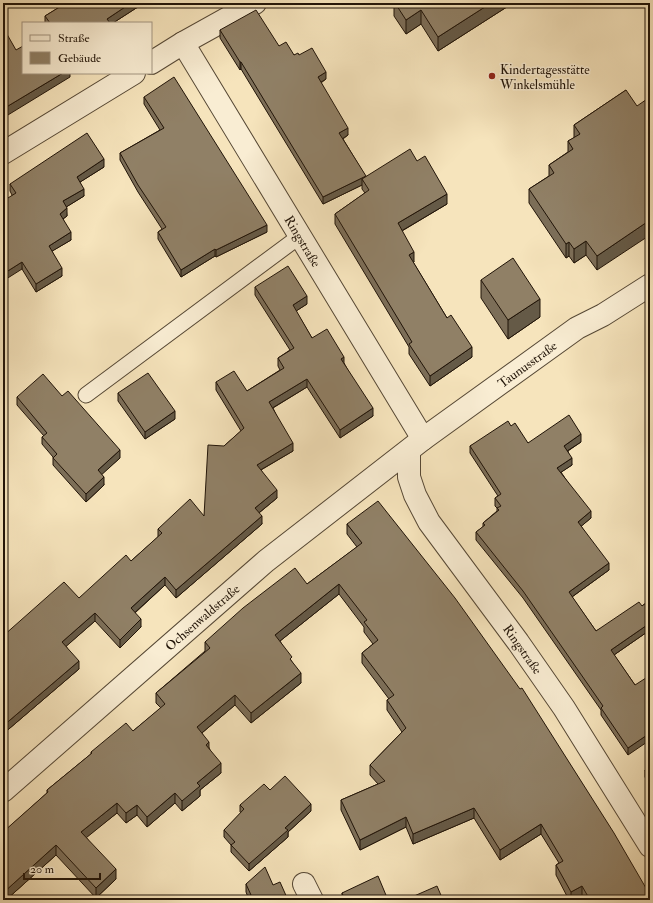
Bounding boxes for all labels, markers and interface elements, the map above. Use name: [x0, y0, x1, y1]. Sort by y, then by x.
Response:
legend: [22, 22, 152, 74]
text: Straße: [58, 31, 89, 46]
text: Gebäude: [58, 51, 101, 66]
place label: Kindertagesstätte Winkelsmühle: [499, 62, 590, 93]
marker: Kindertagesstätte Winkelsmühle: [487, 71, 497, 81]
street label: Ringstraße: [281, 213, 324, 271]
street label: Taunusstraße: [495, 338, 561, 392]
street label: Ochsenwaldstraße: [162, 581, 244, 654]
street label: Ringstraße: [499, 622, 545, 678]
scale bar: [24, 855, 100, 881]
text: 20 m: [30, 862, 55, 877]

